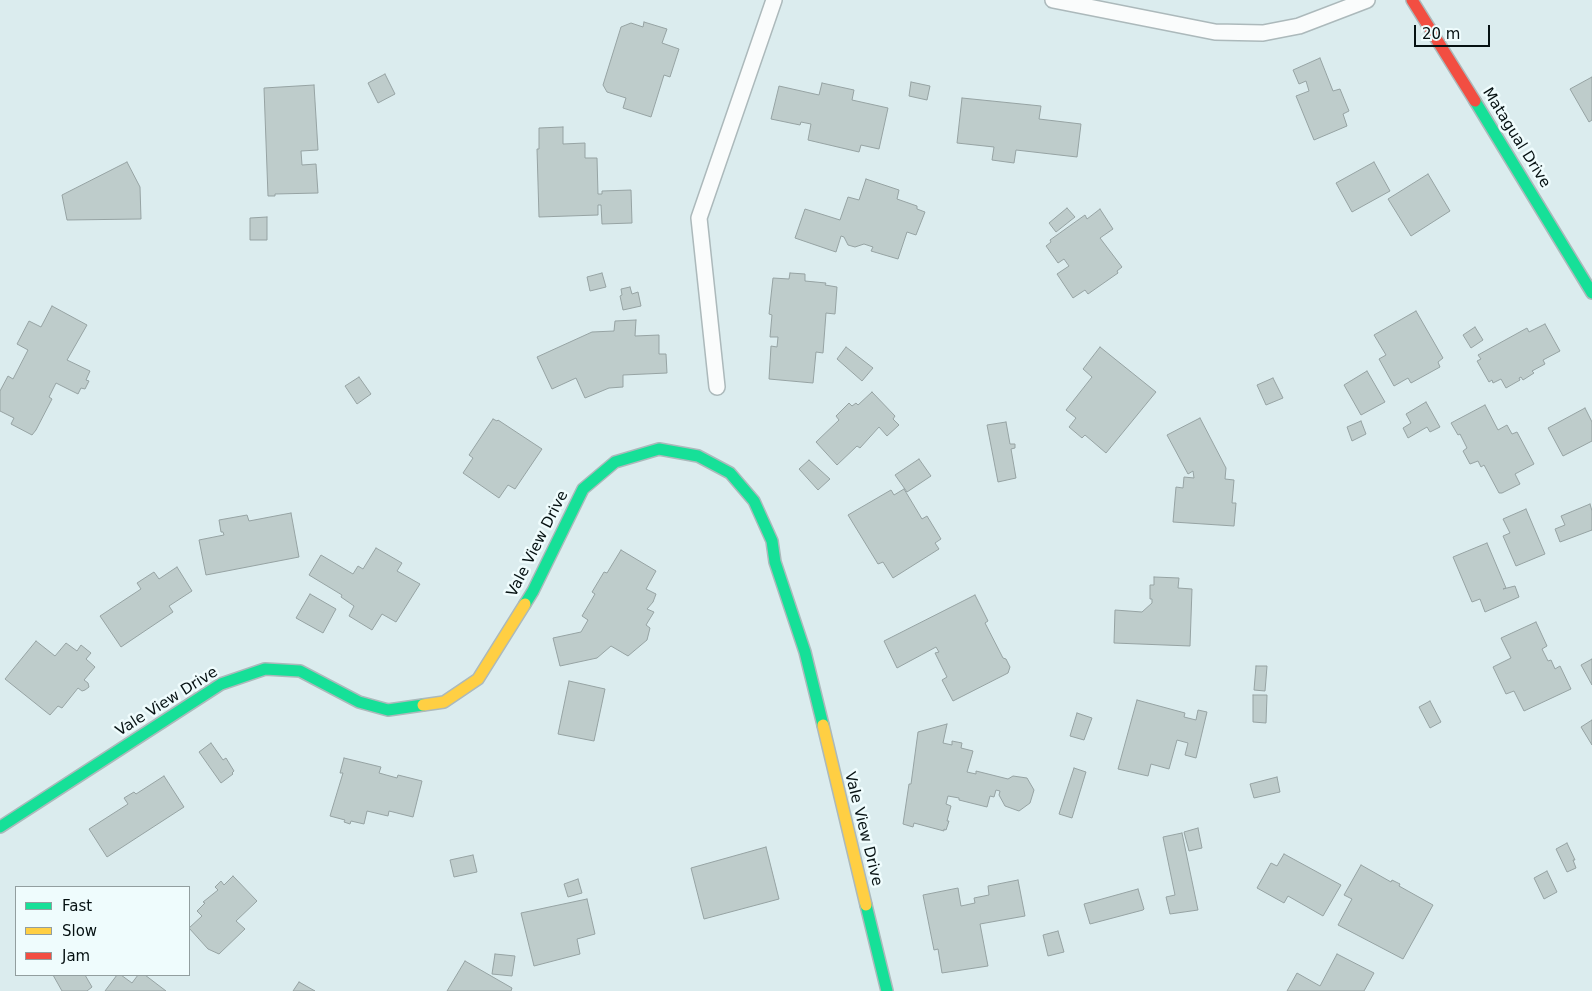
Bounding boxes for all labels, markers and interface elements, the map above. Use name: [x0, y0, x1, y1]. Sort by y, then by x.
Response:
scale bar: [1417, 15, 1493, 47]
text: 20 m: [1422, 25, 1460, 43]
street label: Matagual Drive: [1478, 85, 1554, 191]
street label: Vale View Drive: [503, 488, 573, 600]
street label: Vale View Drive: [113, 663, 221, 741]
street label: Vale View Drive: [840, 770, 886, 888]
legend: [15, 886, 190, 976]
text: Fast: [62, 897, 92, 915]
text: Slow: [62, 922, 97, 940]
text: Jam: [62, 947, 90, 965]

